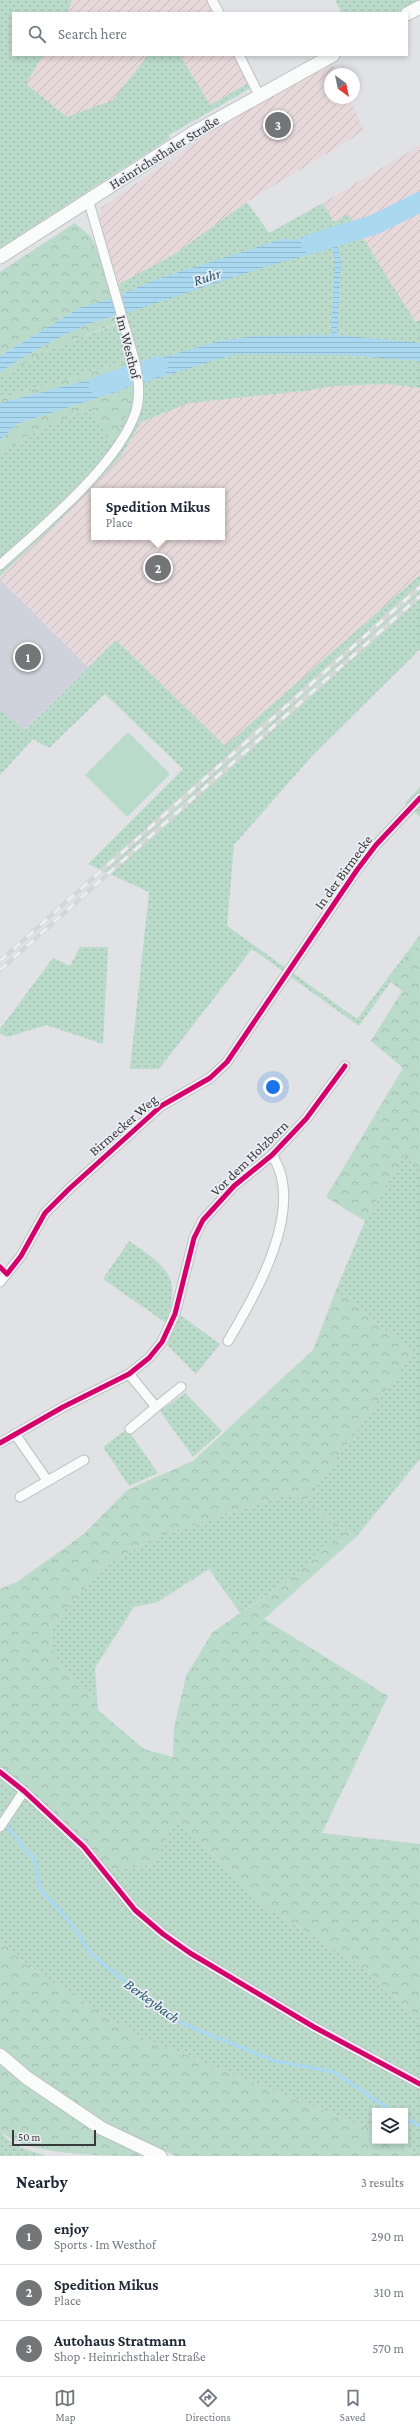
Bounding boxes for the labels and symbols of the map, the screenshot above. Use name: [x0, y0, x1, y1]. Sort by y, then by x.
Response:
north arrow: [324, 68, 360, 104]
pin: 3: [265, 110, 291, 140]
street label: Heinrichsthaler Straße: [106, 112, 222, 192]
water label: Ruhr: [191, 265, 224, 289]
street label: Im Westhof: [113, 313, 145, 381]
pin: 2: [145, 553, 171, 583]
pin: 1: [15, 642, 41, 672]
street label: In der Birmecke: [311, 832, 375, 912]
your location: [263, 1077, 283, 1097]
street label: Birmecker Weg: [86, 1091, 160, 1159]
street label: Vor dem Holzborn: [207, 1117, 291, 1199]
water label: Berkeybach: [121, 1976, 182, 2027]
scale bar: [12, 2128, 96, 2147]

